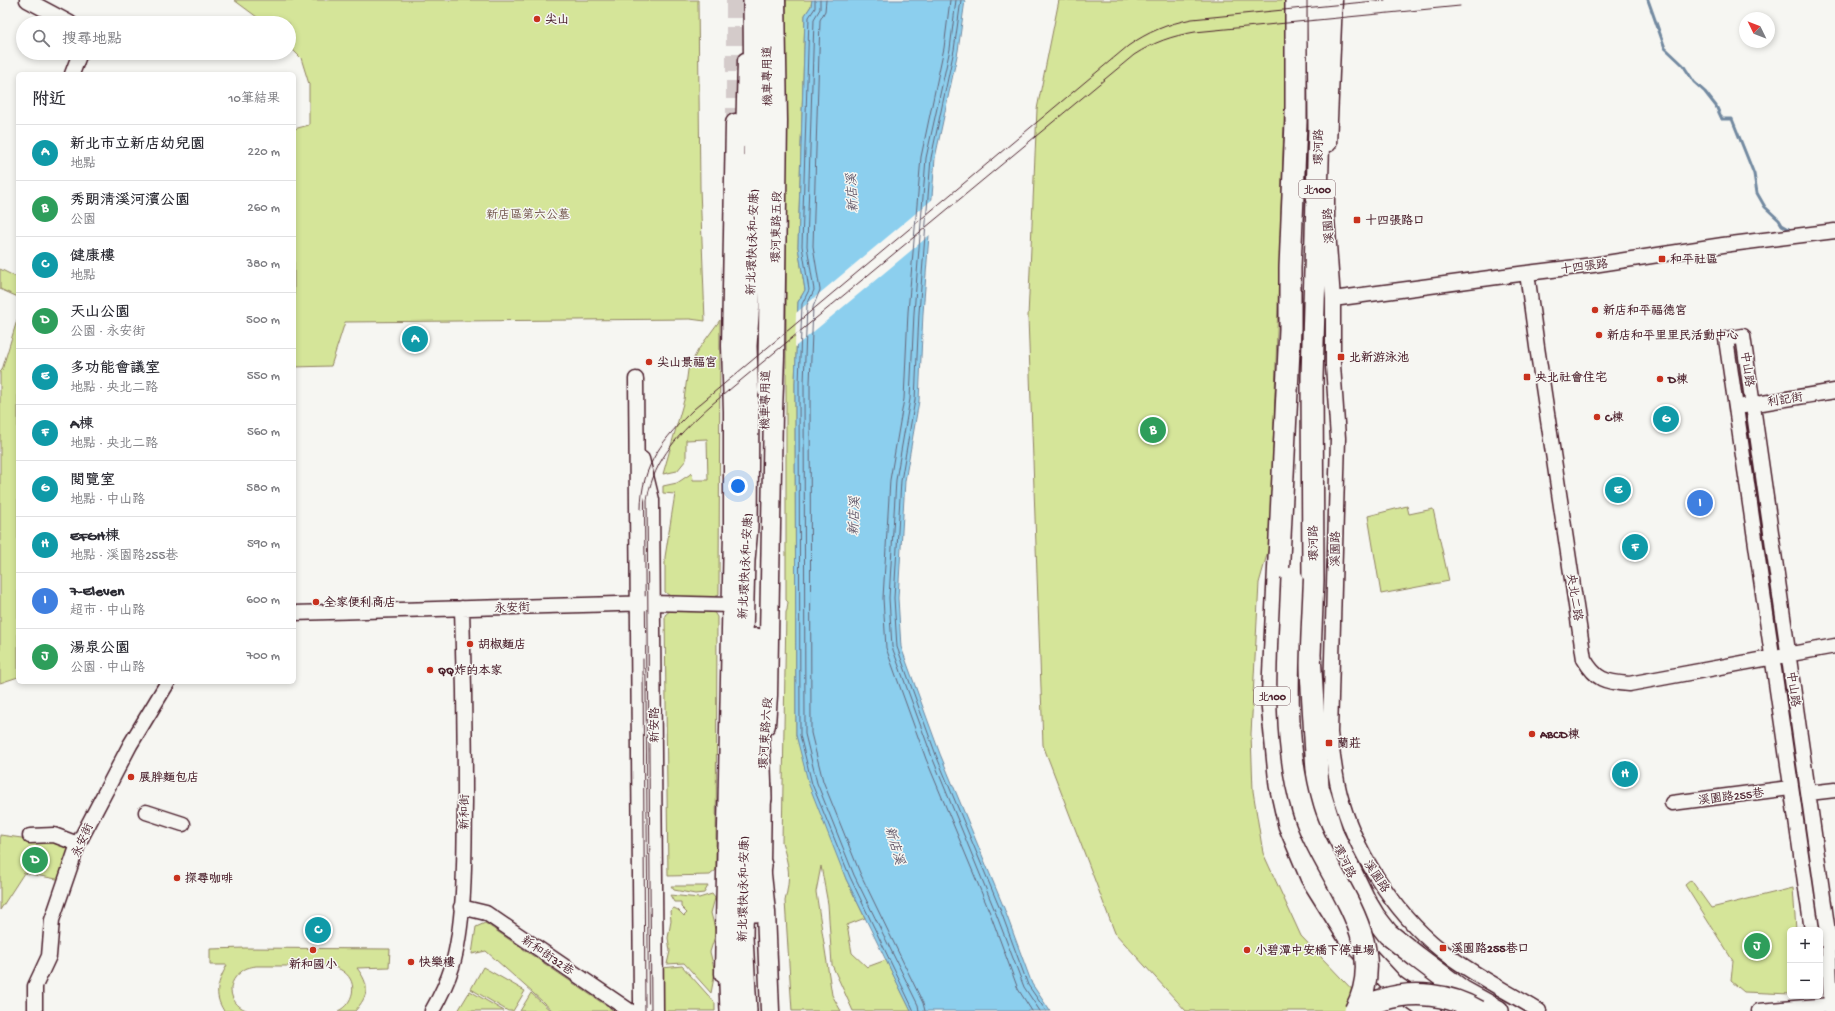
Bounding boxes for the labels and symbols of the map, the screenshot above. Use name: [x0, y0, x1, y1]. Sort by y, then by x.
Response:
north arrow: [1739, 12, 1775, 48]
place label: 尖山: [545, 13, 569, 28]
marker: 尖山: [532, 14, 542, 24]
street label: 機車專用道: [760, 46, 777, 106]
street label: 環河路: [1312, 129, 1327, 165]
water label: 新店溪: [844, 172, 862, 213]
road number: 北100: [1299, 180, 1335, 198]
street label: 新北環快(永和-安康): [743, 188, 763, 296]
street label: 環河東路五段: [769, 191, 786, 263]
park label: 新店區第六公墓: [486, 208, 570, 223]
street label: 溪園路: [1321, 208, 1338, 244]
place label: 十四張路口: [1365, 214, 1425, 229]
marker: 十四張路口: [1352, 215, 1362, 225]
place label: 和平社區: [1670, 253, 1718, 268]
marker: 和平社區: [1657, 254, 1667, 264]
street label: 十四張路: [1559, 257, 1609, 278]
place label: 新店和平福德宮: [1603, 303, 1687, 319]
marker: 新店和平福德宮: [1590, 305, 1600, 315]
pin: A: [402, 324, 428, 354]
place label: 新店和平里里民活動中心: [1607, 329, 1739, 344]
marker: 新店和平里里民活動中心: [1594, 330, 1604, 340]
street label: 中山路: [1737, 350, 1756, 388]
place label: 北新游泳池: [1349, 351, 1409, 366]
marker: 北新游泳池: [1336, 352, 1346, 362]
place label: 尖山景福宮: [657, 356, 717, 371]
marker: 尖山景福宮: [644, 357, 654, 367]
street label: 機車專用道: [758, 370, 775, 430]
place label: 央北社會住宅: [1535, 371, 1607, 386]
marker: 央北社會住宅: [1522, 372, 1532, 382]
place label: D棟: [1667, 373, 1689, 388]
marker: D棟: [1655, 374, 1665, 384]
street label: 利記街: [1766, 390, 1804, 411]
pin: G: [1653, 404, 1679, 434]
place label: C棟: [1604, 411, 1625, 426]
marker: C棟: [1592, 412, 1602, 422]
pin: B: [1140, 415, 1166, 445]
pin: E: [1605, 475, 1631, 505]
your location: [728, 476, 748, 496]
pin: I: [1687, 488, 1713, 518]
water label: 新店溪: [846, 495, 864, 536]
street label: 新北環快(永和-安康): [735, 512, 757, 620]
street label: 環河路: [1307, 525, 1322, 561]
street label: 溪園路: [1329, 531, 1344, 567]
pin: F: [1622, 532, 1648, 562]
street label: 央北二路: [1562, 572, 1585, 622]
place label: 全家便利商店: [324, 595, 396, 611]
marker: 全家便利商店: [311, 597, 321, 607]
street label: 永安街: [494, 600, 530, 617]
place label: 胡椒麵店: [478, 637, 526, 653]
marker: 胡椒麵店: [465, 639, 475, 649]
place label: QQ炸的本家: [438, 664, 502, 679]
marker: QQ炸的本家: [425, 665, 435, 675]
street label: 中山路: [1783, 670, 1802, 708]
road number: 北100: [1254, 687, 1290, 705]
street label: 環河東路六段: [757, 697, 776, 770]
street label: 新安路: [648, 707, 663, 743]
place label: ABCD棟: [1539, 728, 1581, 743]
marker: ABCD棟: [1527, 729, 1537, 739]
place label: 蘭莊: [1337, 737, 1361, 752]
marker: 蘭莊: [1324, 738, 1334, 748]
pin: H: [1612, 759, 1638, 789]
place label: 展胖麵包店: [139, 771, 199, 786]
marker: 展胖麵包店: [126, 772, 136, 782]
street label: 溪園路255巷: [1697, 786, 1765, 809]
street label: 新和街: [458, 794, 473, 830]
street label: 永安街: [69, 821, 98, 860]
water label: 新店溪: [881, 825, 907, 867]
street label: 新北環快(永和-安康): [735, 836, 753, 942]
street label: 環河路: [1329, 842, 1358, 881]
pin: D: [22, 845, 48, 875]
street label: 溪園路: [1360, 858, 1392, 896]
place label: 探尋咖啡: [185, 871, 233, 887]
marker: 探尋咖啡: [172, 873, 182, 883]
pin: C: [305, 915, 331, 945]
pin: J: [1744, 931, 1770, 961]
street label: 新和街32巷: [518, 933, 576, 979]
place label: 溪園路255巷口: [1451, 942, 1530, 957]
marker: 溪園路255巷口: [1438, 943, 1448, 953]
place label: 小碧潭中安橋下停車場: [1255, 944, 1375, 959]
marker: 新和國小: [308, 945, 318, 955]
marker: 小碧潭中安橋下停車場: [1242, 945, 1252, 955]
place label: 快樂樓: [419, 955, 455, 971]
marker: 快樂樓: [406, 957, 416, 967]
place label: 新和國小: [289, 958, 337, 973]

